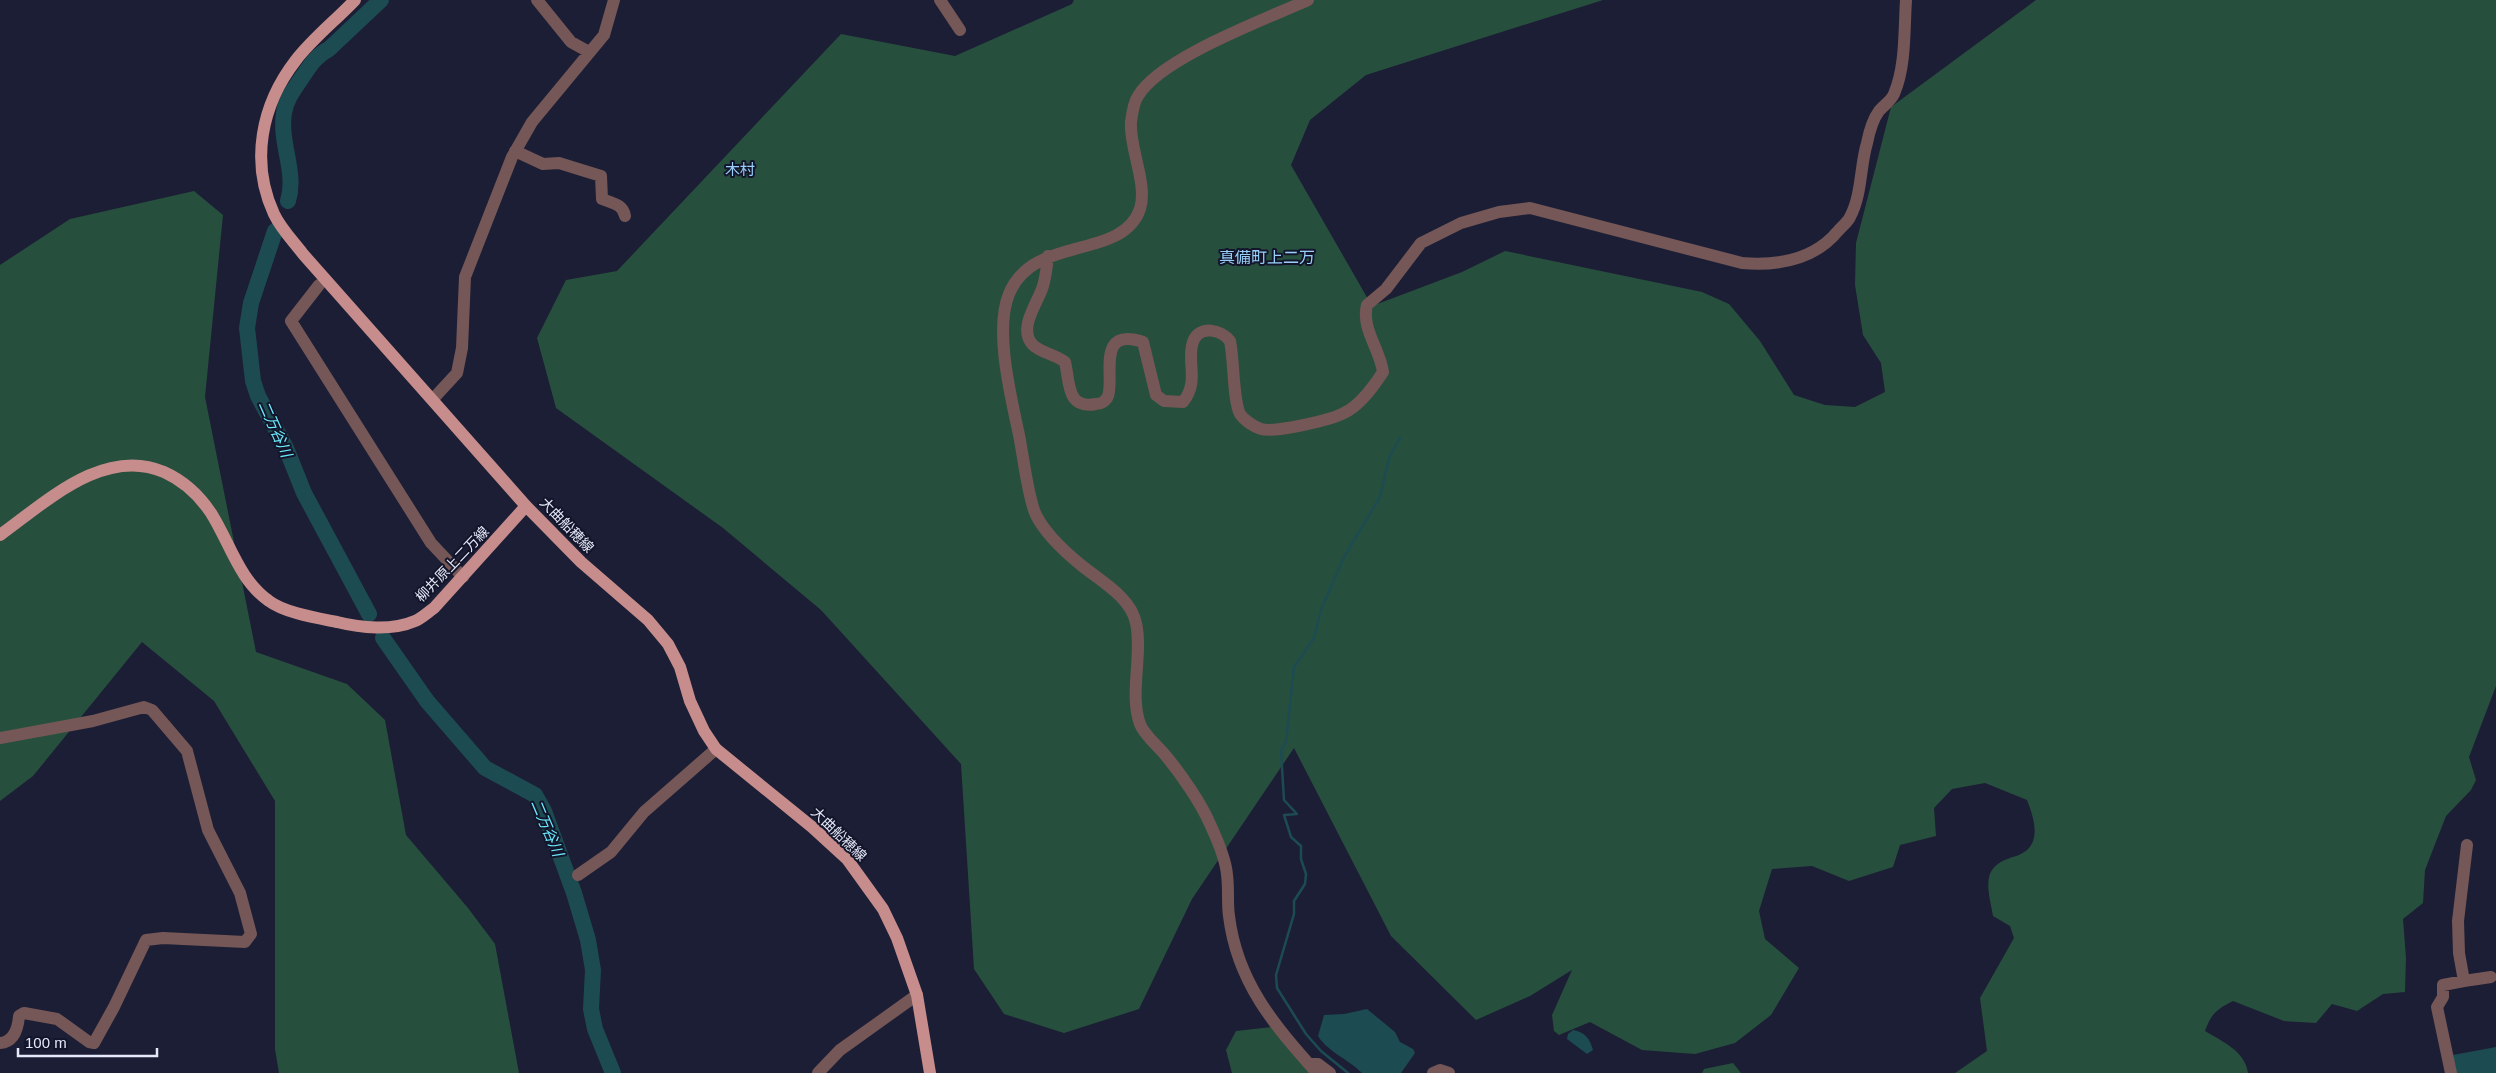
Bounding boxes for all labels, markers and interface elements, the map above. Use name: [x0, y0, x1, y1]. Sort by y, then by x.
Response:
district label: 木村: [725, 161, 755, 178]
district label: 真備町上二万: [1219, 249, 1315, 266]
water label: 二万谷川: [255, 398, 296, 461]
street label: 大曲船穂線: [537, 494, 597, 556]
street label: 柳井原上二万線: [412, 523, 492, 605]
water label: 二万谷川: [528, 797, 568, 861]
street label: 大曲船穂線: [808, 804, 870, 864]
scale bar: [18, 1026, 156, 1058]
text: 100 m: [25, 1034, 67, 1051]

